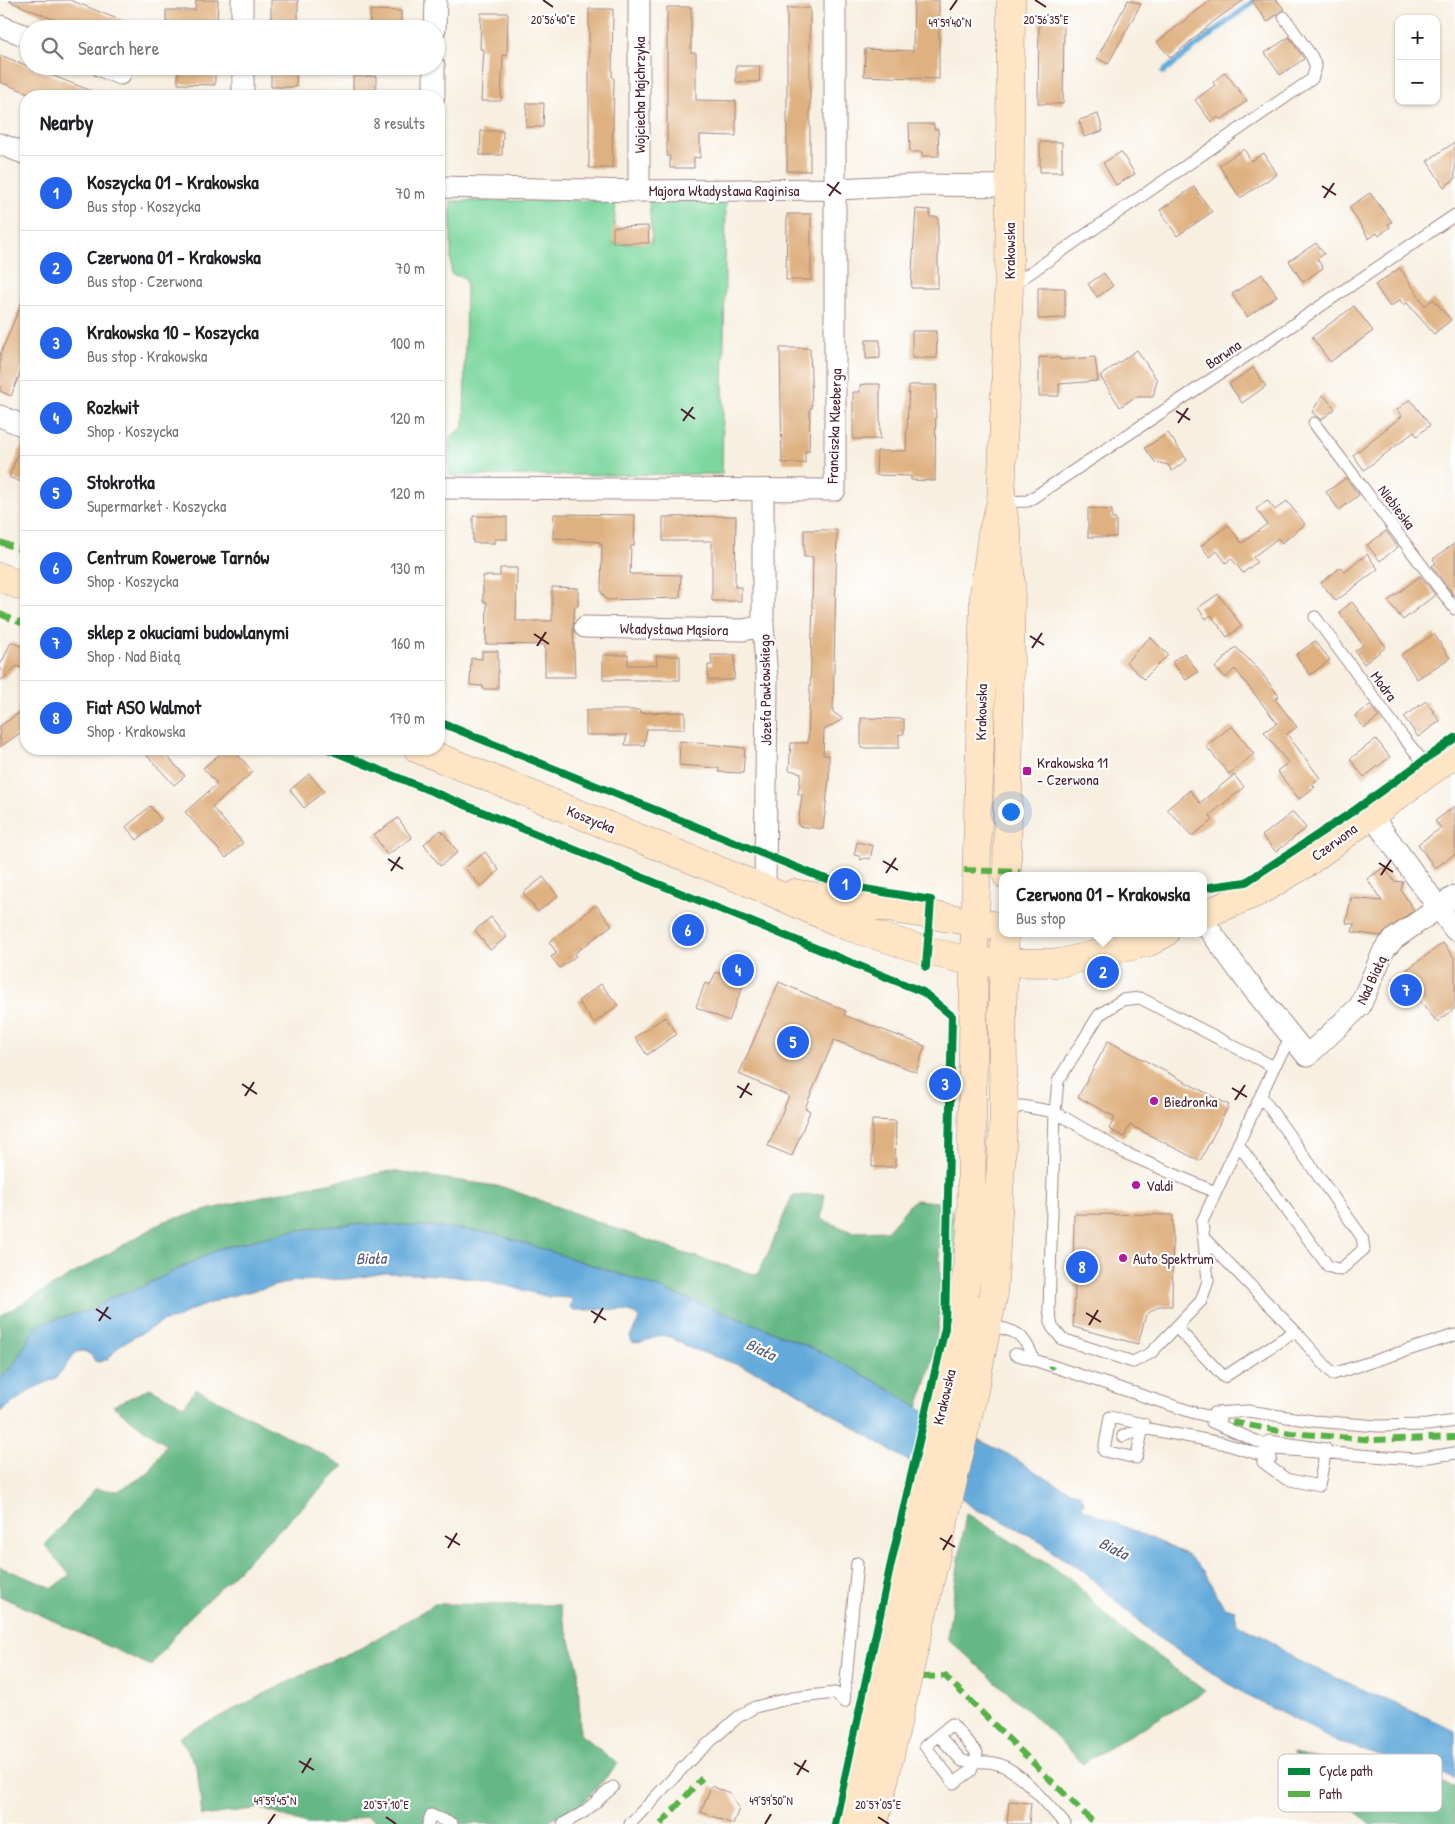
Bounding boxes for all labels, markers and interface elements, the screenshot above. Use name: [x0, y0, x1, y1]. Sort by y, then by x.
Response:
text: 20°56'40"E: [531, 11, 576, 28]
text: 20°56'35"E: [1023, 11, 1069, 28]
text: 49°59'40"N: [928, 14, 972, 31]
map controls: [1395, 15, 1440, 105]
button: +: [1395, 15, 1440, 60]
search box: [20, 20, 445, 75]
icon: search: [38, 34, 66, 62]
text: Search here: [78, 35, 159, 61]
street label: Wojciecha Majchrzyka: [629, 37, 650, 153]
button: −: [1395, 60, 1440, 105]
text: Nearby: [40, 108, 93, 137]
text: 8 results: [373, 112, 425, 134]
text: Koszycka 01 - Krakowska: [87, 169, 259, 195]
street label: Majora Władysława Raginisa: [649, 180, 799, 201]
text: 1: [53, 182, 59, 204]
text: 70 m: [395, 182, 425, 204]
text: Bus stop · Koszycka: [87, 195, 201, 217]
street label: Krakowska: [999, 223, 1020, 279]
text: Czerwona 01 - Krakowska: [87, 244, 261, 270]
text: 2: [52, 257, 60, 279]
text: 70 m: [395, 257, 425, 279]
text: Bus stop · Czerwona: [87, 270, 202, 292]
text: Krakowska 10 - Koszycka: [87, 319, 259, 345]
text: 3: [52, 332, 60, 354]
text: 100 m: [390, 332, 425, 354]
street label: Barwna: [1201, 334, 1245, 374]
text: Bus stop · Krakowska: [87, 345, 207, 367]
street label: Franciszka Kleeberga: [821, 368, 847, 485]
text: Rozkwit: [87, 394, 139, 420]
text: 4: [53, 407, 59, 429]
text: 120 m: [390, 407, 425, 429]
text: Shop · Koszycka: [87, 420, 179, 442]
text: Stokrotka: [87, 469, 155, 495]
street label: Niebieska: [1373, 480, 1421, 534]
text: 5: [53, 482, 59, 504]
text: 120 m: [390, 482, 425, 504]
text: Supermarket · Koszycka: [87, 495, 226, 517]
text: Centrum Rowerowe Tarnów: [87, 544, 269, 570]
text: 6: [53, 557, 59, 579]
text: 130 m: [390, 557, 425, 579]
text: Shop · Koszycka: [87, 570, 179, 592]
street label: Władysława Mąsiora: [620, 618, 728, 640]
text: sklep z okuciami budowlanymi: [87, 619, 289, 645]
text: 7: [52, 632, 60, 654]
text: 160 m: [391, 632, 425, 654]
street label: Józefa Pawłowskiego: [754, 634, 776, 746]
text: Shop · Nad Białą: [87, 645, 180, 667]
street label: Modra: [1366, 667, 1402, 705]
street label: Krakowska: [970, 683, 992, 740]
text: Fiat ASO Walmot: [87, 694, 201, 720]
text: 8: [53, 707, 59, 729]
text: 170 m: [390, 707, 425, 729]
text: Shop · Krakowska: [87, 720, 185, 742]
place label: Krakowska 11 - Czerwona: [1037, 752, 1108, 790]
marker: Krakowska 11 - Czerwona: [1021, 765, 1033, 777]
your location: [998, 799, 1024, 825]
street label: Koszycka: [564, 800, 618, 838]
street label: Czerwona: [1307, 818, 1361, 866]
pin: 1: [829, 865, 861, 903]
popup: [999, 872, 1207, 937]
text: Czerwona 01 - Krakowska: [1016, 881, 1190, 907]
text: Bus stop: [1016, 907, 1065, 929]
pin: 6: [672, 911, 704, 949]
pin: 4: [722, 951, 754, 989]
street label: Nad Białą: [1351, 951, 1392, 1008]
pin: 2: [1087, 953, 1119, 991]
pin: 7: [1390, 971, 1422, 1009]
pin: 5: [777, 1023, 809, 1061]
pin: 3: [929, 1065, 961, 1103]
place label: Biedronka: [1164, 1091, 1218, 1112]
marker: Biedronka: [1148, 1095, 1160, 1107]
place label: Valdi: [1146, 1175, 1174, 1196]
marker: Valdi: [1130, 1179, 1142, 1191]
water label: Biała: [356, 1247, 388, 1269]
pin: 8: [1066, 1248, 1098, 1286]
place label: Auto Spektrum: [1133, 1248, 1214, 1269]
marker: Auto Spektrum: [1117, 1252, 1129, 1264]
water label: Biała: [743, 1333, 781, 1366]
street label: Krakowska: [927, 1367, 961, 1427]
water label: Biała: [1096, 1531, 1134, 1565]
legend: [1278, 1754, 1442, 1812]
text: Cycle path: [1319, 1761, 1373, 1781]
text: Path: [1319, 1784, 1342, 1803]
text: 49°59'45"N: [254, 1792, 296, 1809]
text: 49°59'50"N: [749, 1792, 793, 1809]
text: 20°57'10"E: [363, 1796, 409, 1813]
text: 20°57'05"E: [855, 1796, 902, 1813]

